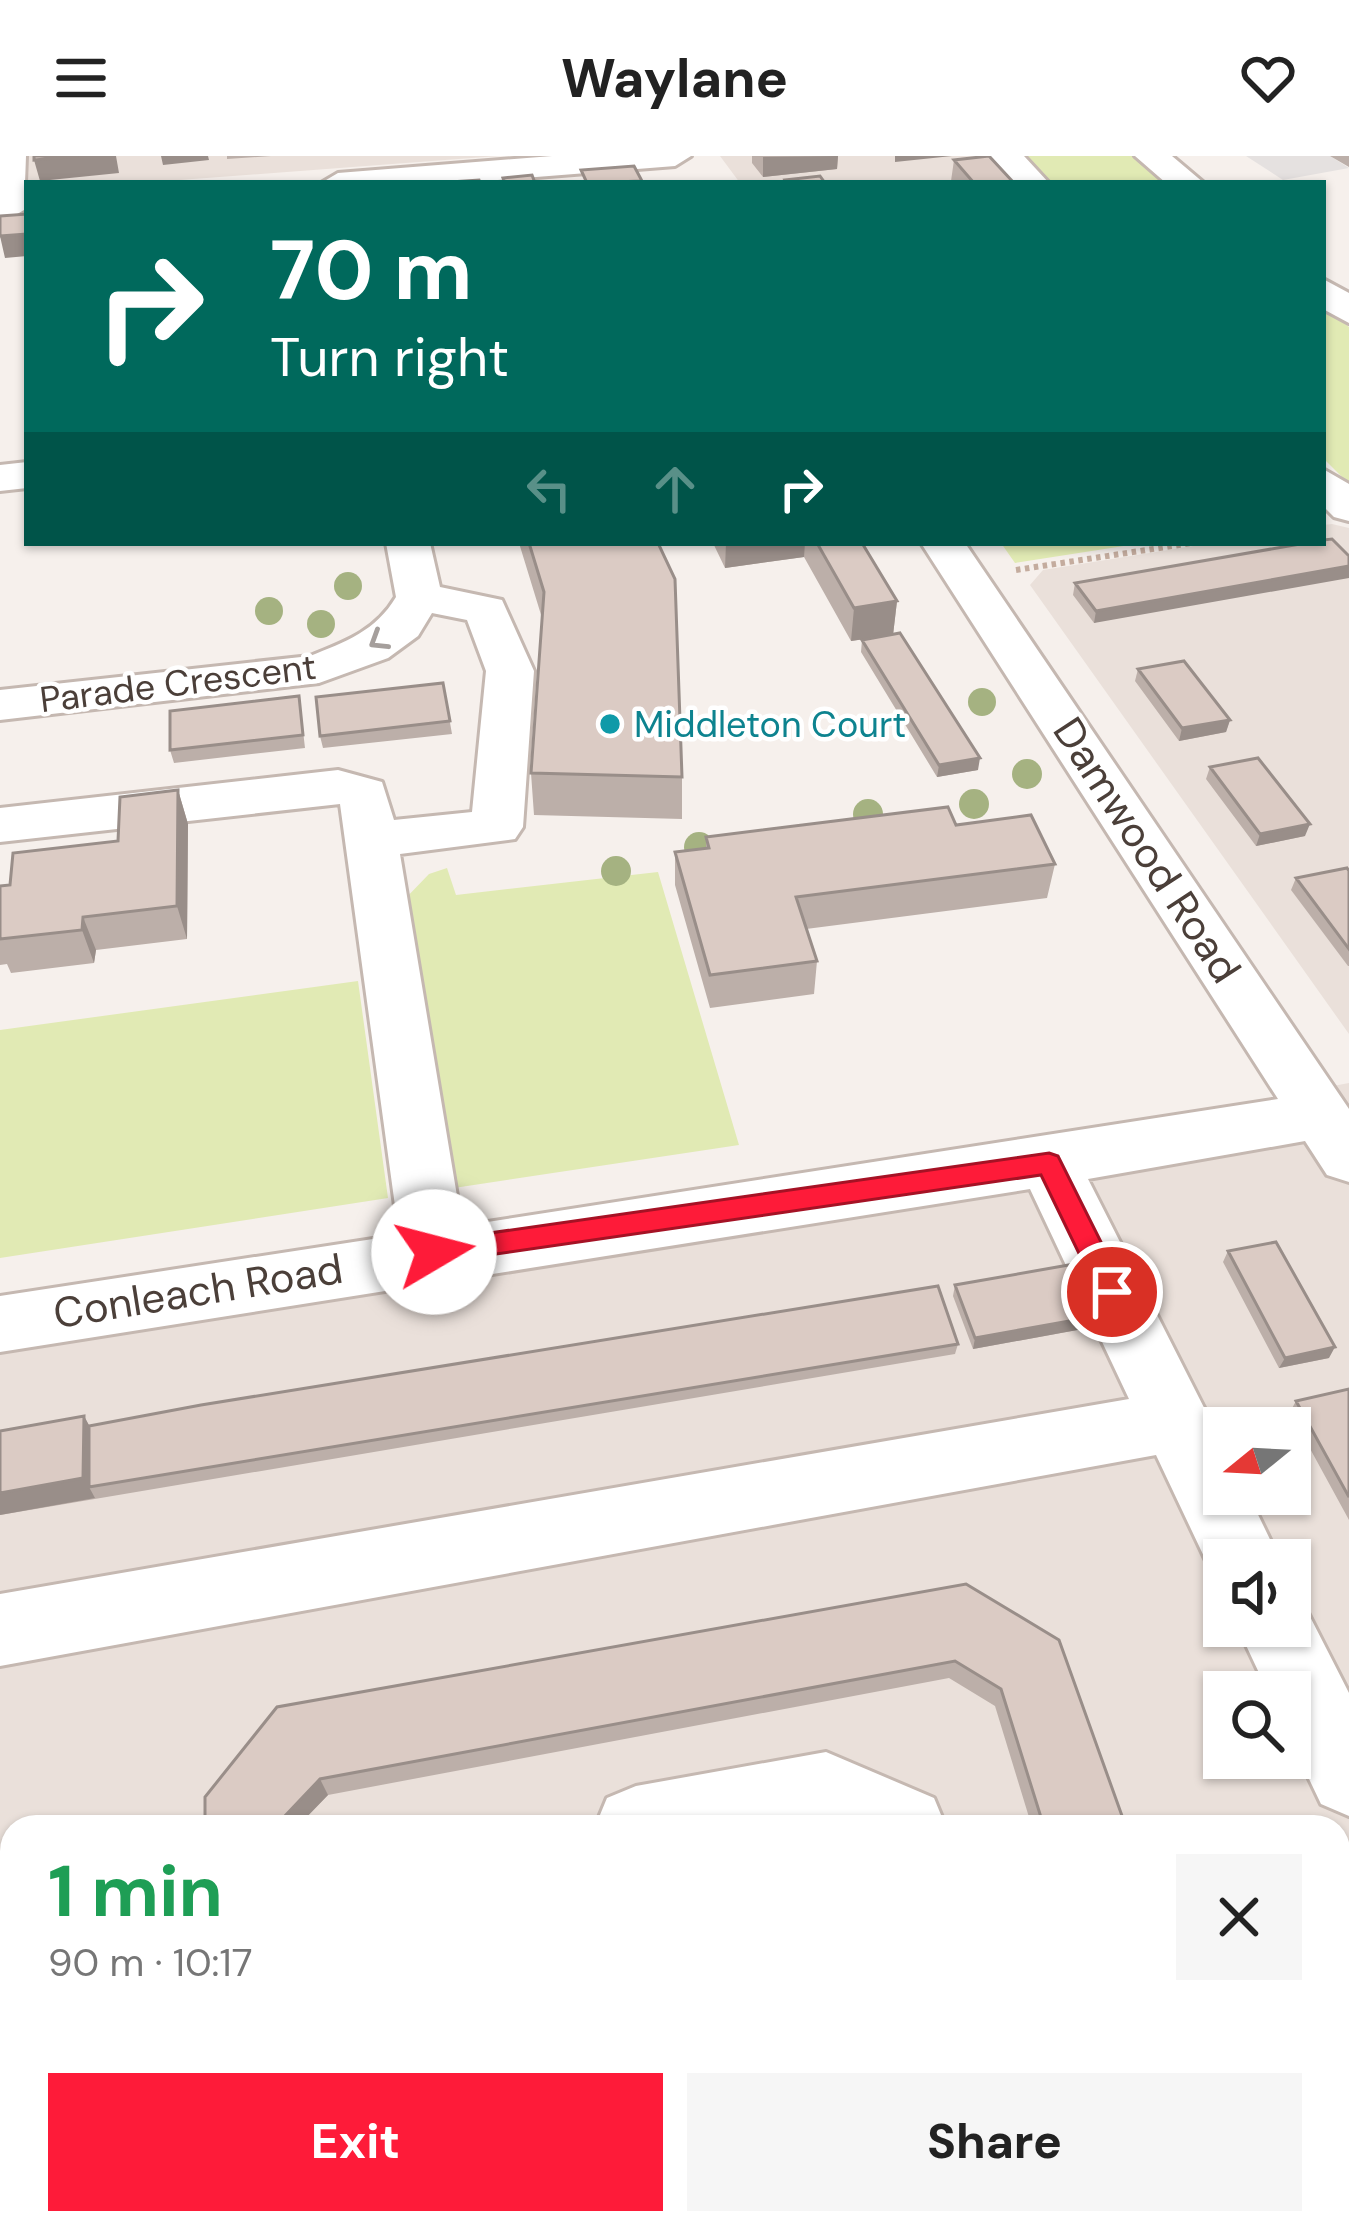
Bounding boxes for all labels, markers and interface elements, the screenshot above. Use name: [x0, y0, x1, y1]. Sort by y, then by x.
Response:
text: Waylane: [561, 43, 788, 114]
icon: menu: [48, 45, 114, 111]
icon: heart: [1235, 45, 1301, 111]
text: 70 m: [270, 216, 473, 325]
icon: right: [72, 228, 228, 384]
text: Turn right: [270, 322, 509, 393]
icon: left: [516, 456, 582, 522]
icon: ahead: [642, 456, 708, 522]
icon: right: [768, 456, 834, 522]
one-way arrow: [369, 627, 391, 649]
street label: Parade Crescent: [37, 643, 319, 723]
place label: Middleton Court: [634, 701, 906, 748]
street label: Damwood Road: [1041, 707, 1253, 993]
marker: Middleton Court: [597, 711, 623, 737]
position arrow: [371, 1189, 497, 1315]
street label: Conleach Road: [49, 1241, 347, 1341]
pin: [1061, 1241, 1163, 1343]
icon: arrive: [1079, 1259, 1145, 1325]
north arrow: [1203, 1407, 1311, 1515]
map controls: [1203, 1407, 1311, 1779]
button: sound: [1203, 1539, 1311, 1647]
button: search: [1203, 1671, 1311, 1779]
text: 1 min: [48, 1845, 223, 1938]
button: close: [1176, 1854, 1302, 1980]
text: 90 m · 10:17: [48, 1937, 252, 1988]
button: Exit: [48, 2073, 663, 2211]
button: Share: [687, 2073, 1302, 2211]

